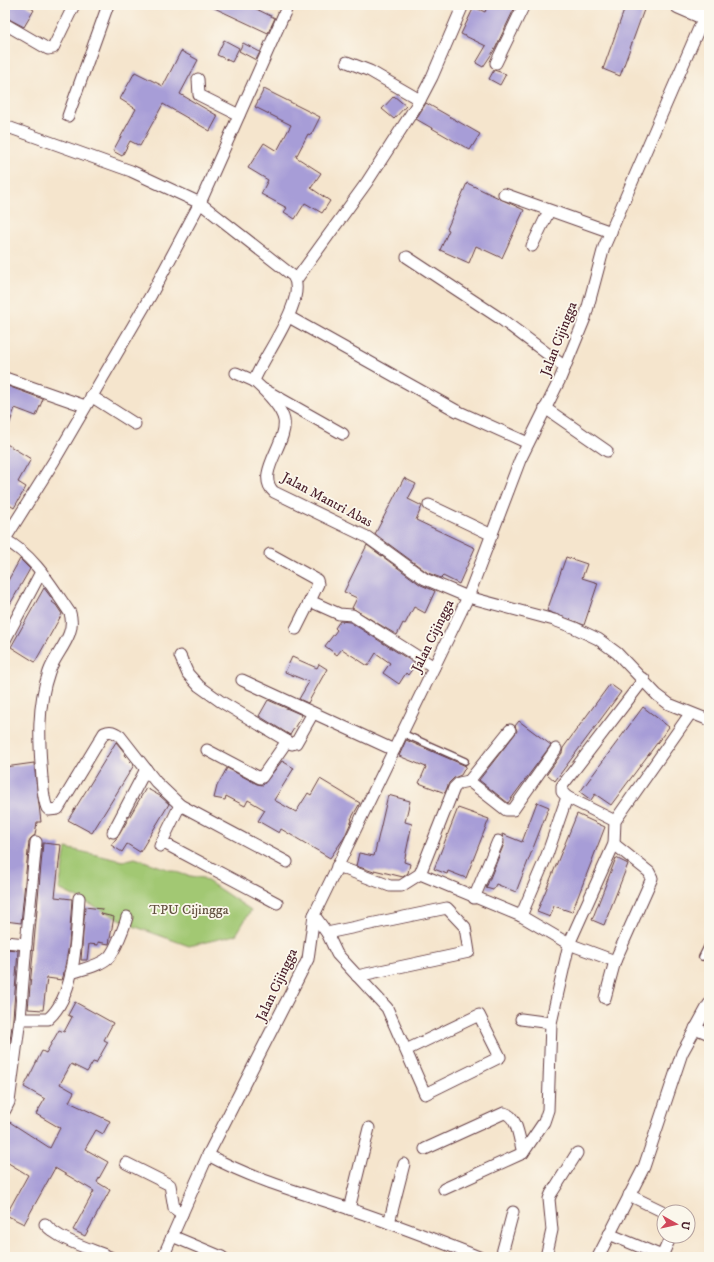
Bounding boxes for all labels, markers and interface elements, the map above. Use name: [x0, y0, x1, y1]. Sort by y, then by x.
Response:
street label: Jalan Cijingga: [536, 299, 581, 381]
street label: Jalan Mantri Abas: [277, 468, 376, 532]
street label: Jalan Cijingga: [407, 597, 458, 677]
park label: TPU Cijingga: [149, 901, 229, 919]
street label: Jalan Cijingga: [251, 946, 302, 1026]
north arrow: [656, 1204, 696, 1244]
text: U: [677, 1220, 692, 1231]

